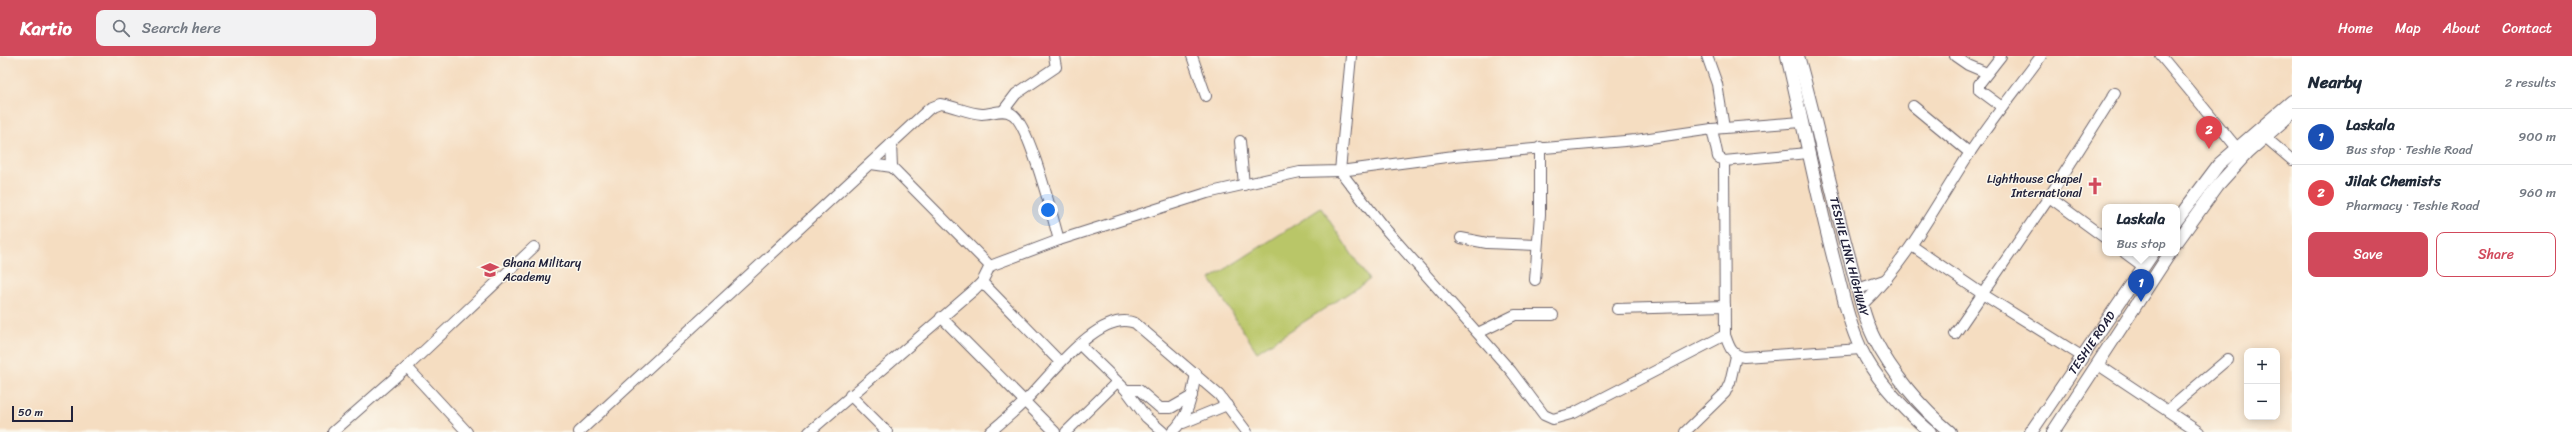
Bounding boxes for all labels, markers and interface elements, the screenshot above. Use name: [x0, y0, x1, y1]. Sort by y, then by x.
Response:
search box: [96, 10, 376, 46]
text: Kartio: [20, 12, 72, 45]
text: Search here: [142, 15, 221, 41]
text: Home: [2338, 16, 2373, 41]
text: Map: [2395, 16, 2421, 41]
text: About: [2443, 16, 2480, 41]
text: Contact: [2502, 16, 2552, 41]
icon: search: [110, 17, 132, 39]
text: Nearby: [2308, 67, 2362, 97]
text: 2 results: [2505, 71, 2556, 94]
text: Laskala: [2346, 112, 2395, 138]
pin: 2: [2196, 116, 2222, 149]
text: 1: [2318, 125, 2324, 148]
text: 900 m: [2518, 125, 2556, 148]
text: Bus stop · Teshie Road: [2346, 138, 2472, 161]
place label: Lighthouse Chapel International: [1987, 168, 2083, 204]
text: Jilak Chemists: [2346, 168, 2441, 194]
church icon: Lighthouse Chapel International: [2085, 176, 2105, 196]
text: 2: [2317, 181, 2325, 204]
text: 960 m: [2519, 181, 2556, 204]
street label: TESHIE LINK HIGHWAY: [1823, 194, 1876, 320]
text: Pharmacy · Teshie Road: [2346, 194, 2479, 217]
your location: [1038, 200, 1058, 220]
popup: [2102, 204, 2180, 256]
text: Laskala: [2116, 206, 2165, 232]
text: Bus stop: [2116, 232, 2166, 255]
button: Save: [2308, 232, 2428, 277]
button: Share: [2436, 232, 2556, 277]
place label: Ghana Military Academy: [502, 252, 582, 288]
school or university icon: Ghana Military Academy: [480, 260, 500, 280]
pin: 1: [2128, 269, 2154, 302]
street label: TESHIE ROAD: [2062, 306, 2122, 379]
map controls: [2244, 348, 2280, 420]
button: +: [2244, 348, 2280, 384]
button: −: [2244, 384, 2280, 420]
text: 50 m: [18, 403, 43, 422]
scale bar: [12, 404, 73, 423]

